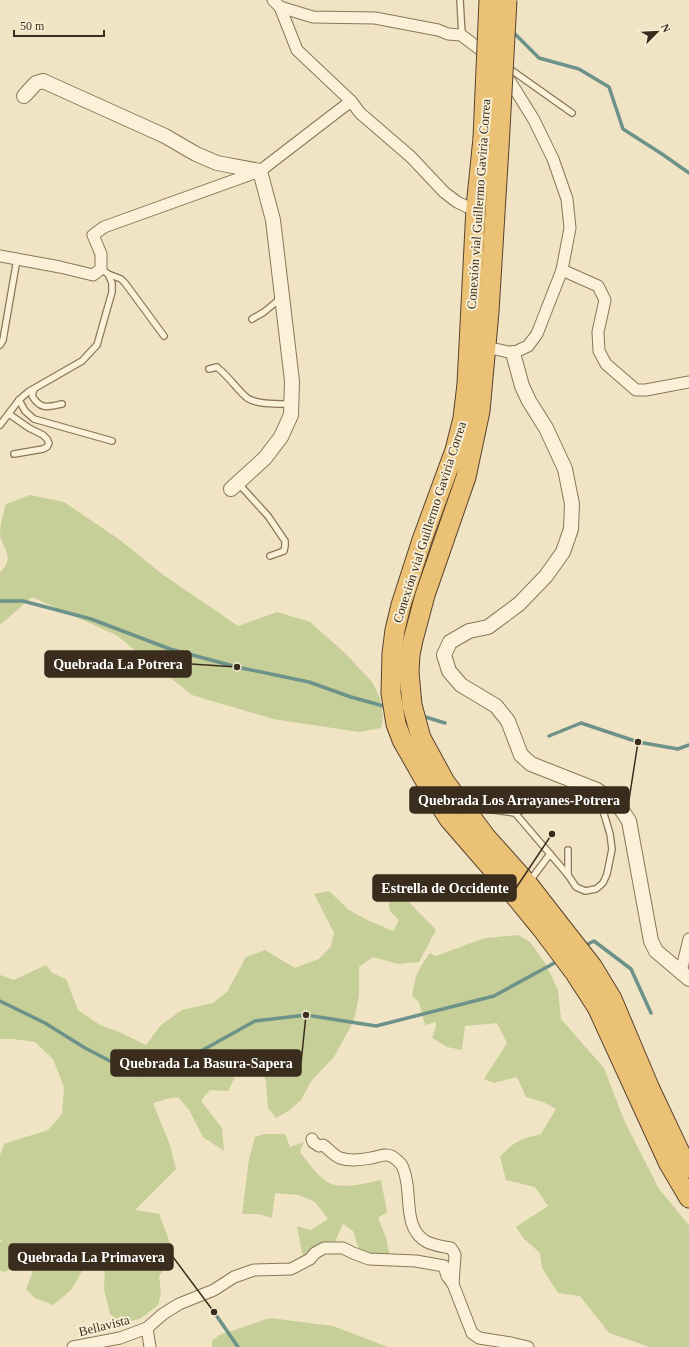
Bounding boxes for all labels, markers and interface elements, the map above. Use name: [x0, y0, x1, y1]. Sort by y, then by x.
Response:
scale bar: [14, 12, 104, 38]
north arrow: [637, 12, 677, 52]
text: 50 m: [20, 19, 45, 33]
text: N: [659, 22, 673, 34]
street label: Conexión vial Guillermo Gaviria Correa: [464, 98, 493, 310]
street label: Conexión vial Guillermo Gaviria Correa: [390, 419, 469, 625]
callout: Quebrada La Potrera: [45, 651, 191, 677]
text: Quebrada La Potrera: [53, 657, 183, 672]
callout: Quebrada Los Arrayanes-Potrera: [410, 787, 629, 813]
text: Quebrada Los Arrayanes-Potrera: [418, 793, 620, 808]
callout: Estrella de Occidente: [373, 875, 516, 901]
text: Estrella de Occidente: [381, 881, 509, 896]
callout: Quebrada La Basura-Sapera: [111, 1050, 301, 1076]
text: Quebrada La Basura-Sapera: [119, 1056, 293, 1071]
callout: Quebrada La Primavera: [9, 1244, 173, 1270]
text: Quebrada La Primavera: [17, 1250, 165, 1265]
street label: Bellavista: [77, 1312, 131, 1339]

